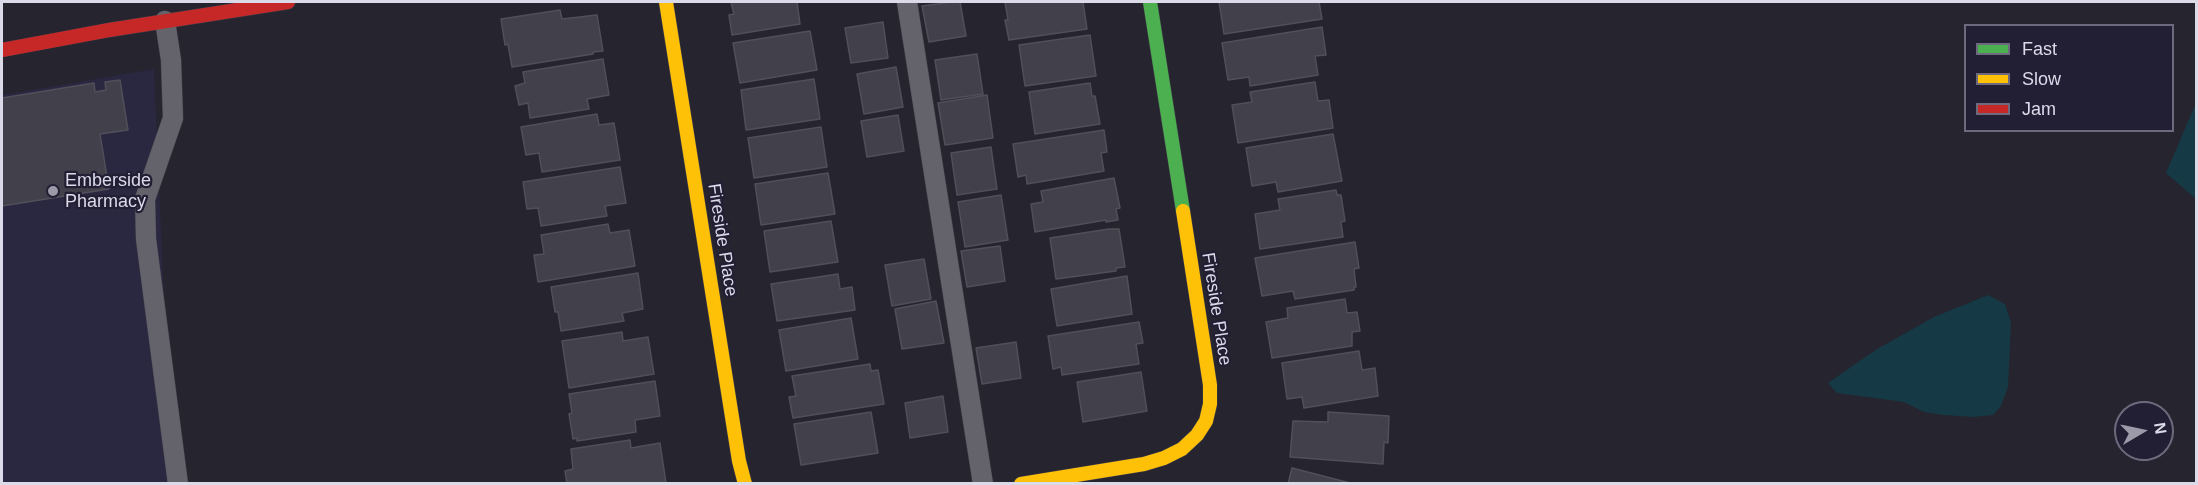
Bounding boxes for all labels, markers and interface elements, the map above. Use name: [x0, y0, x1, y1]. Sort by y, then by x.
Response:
legend: [1964, 24, 2174, 132]
text: Fast: [2022, 39, 2057, 59]
text: Slow: [2022, 69, 2061, 89]
text: Jam: [2022, 99, 2056, 119]
place label: Emberside Pharmacy: [65, 170, 151, 213]
street label: Fireside Place: [702, 182, 742, 298]
marker: Emberside Pharmacy: [46, 184, 60, 198]
street label: Fireside Place: [1196, 251, 1236, 367]
north arrow: [2114, 401, 2174, 461]
text: N: [2151, 421, 2170, 435]

